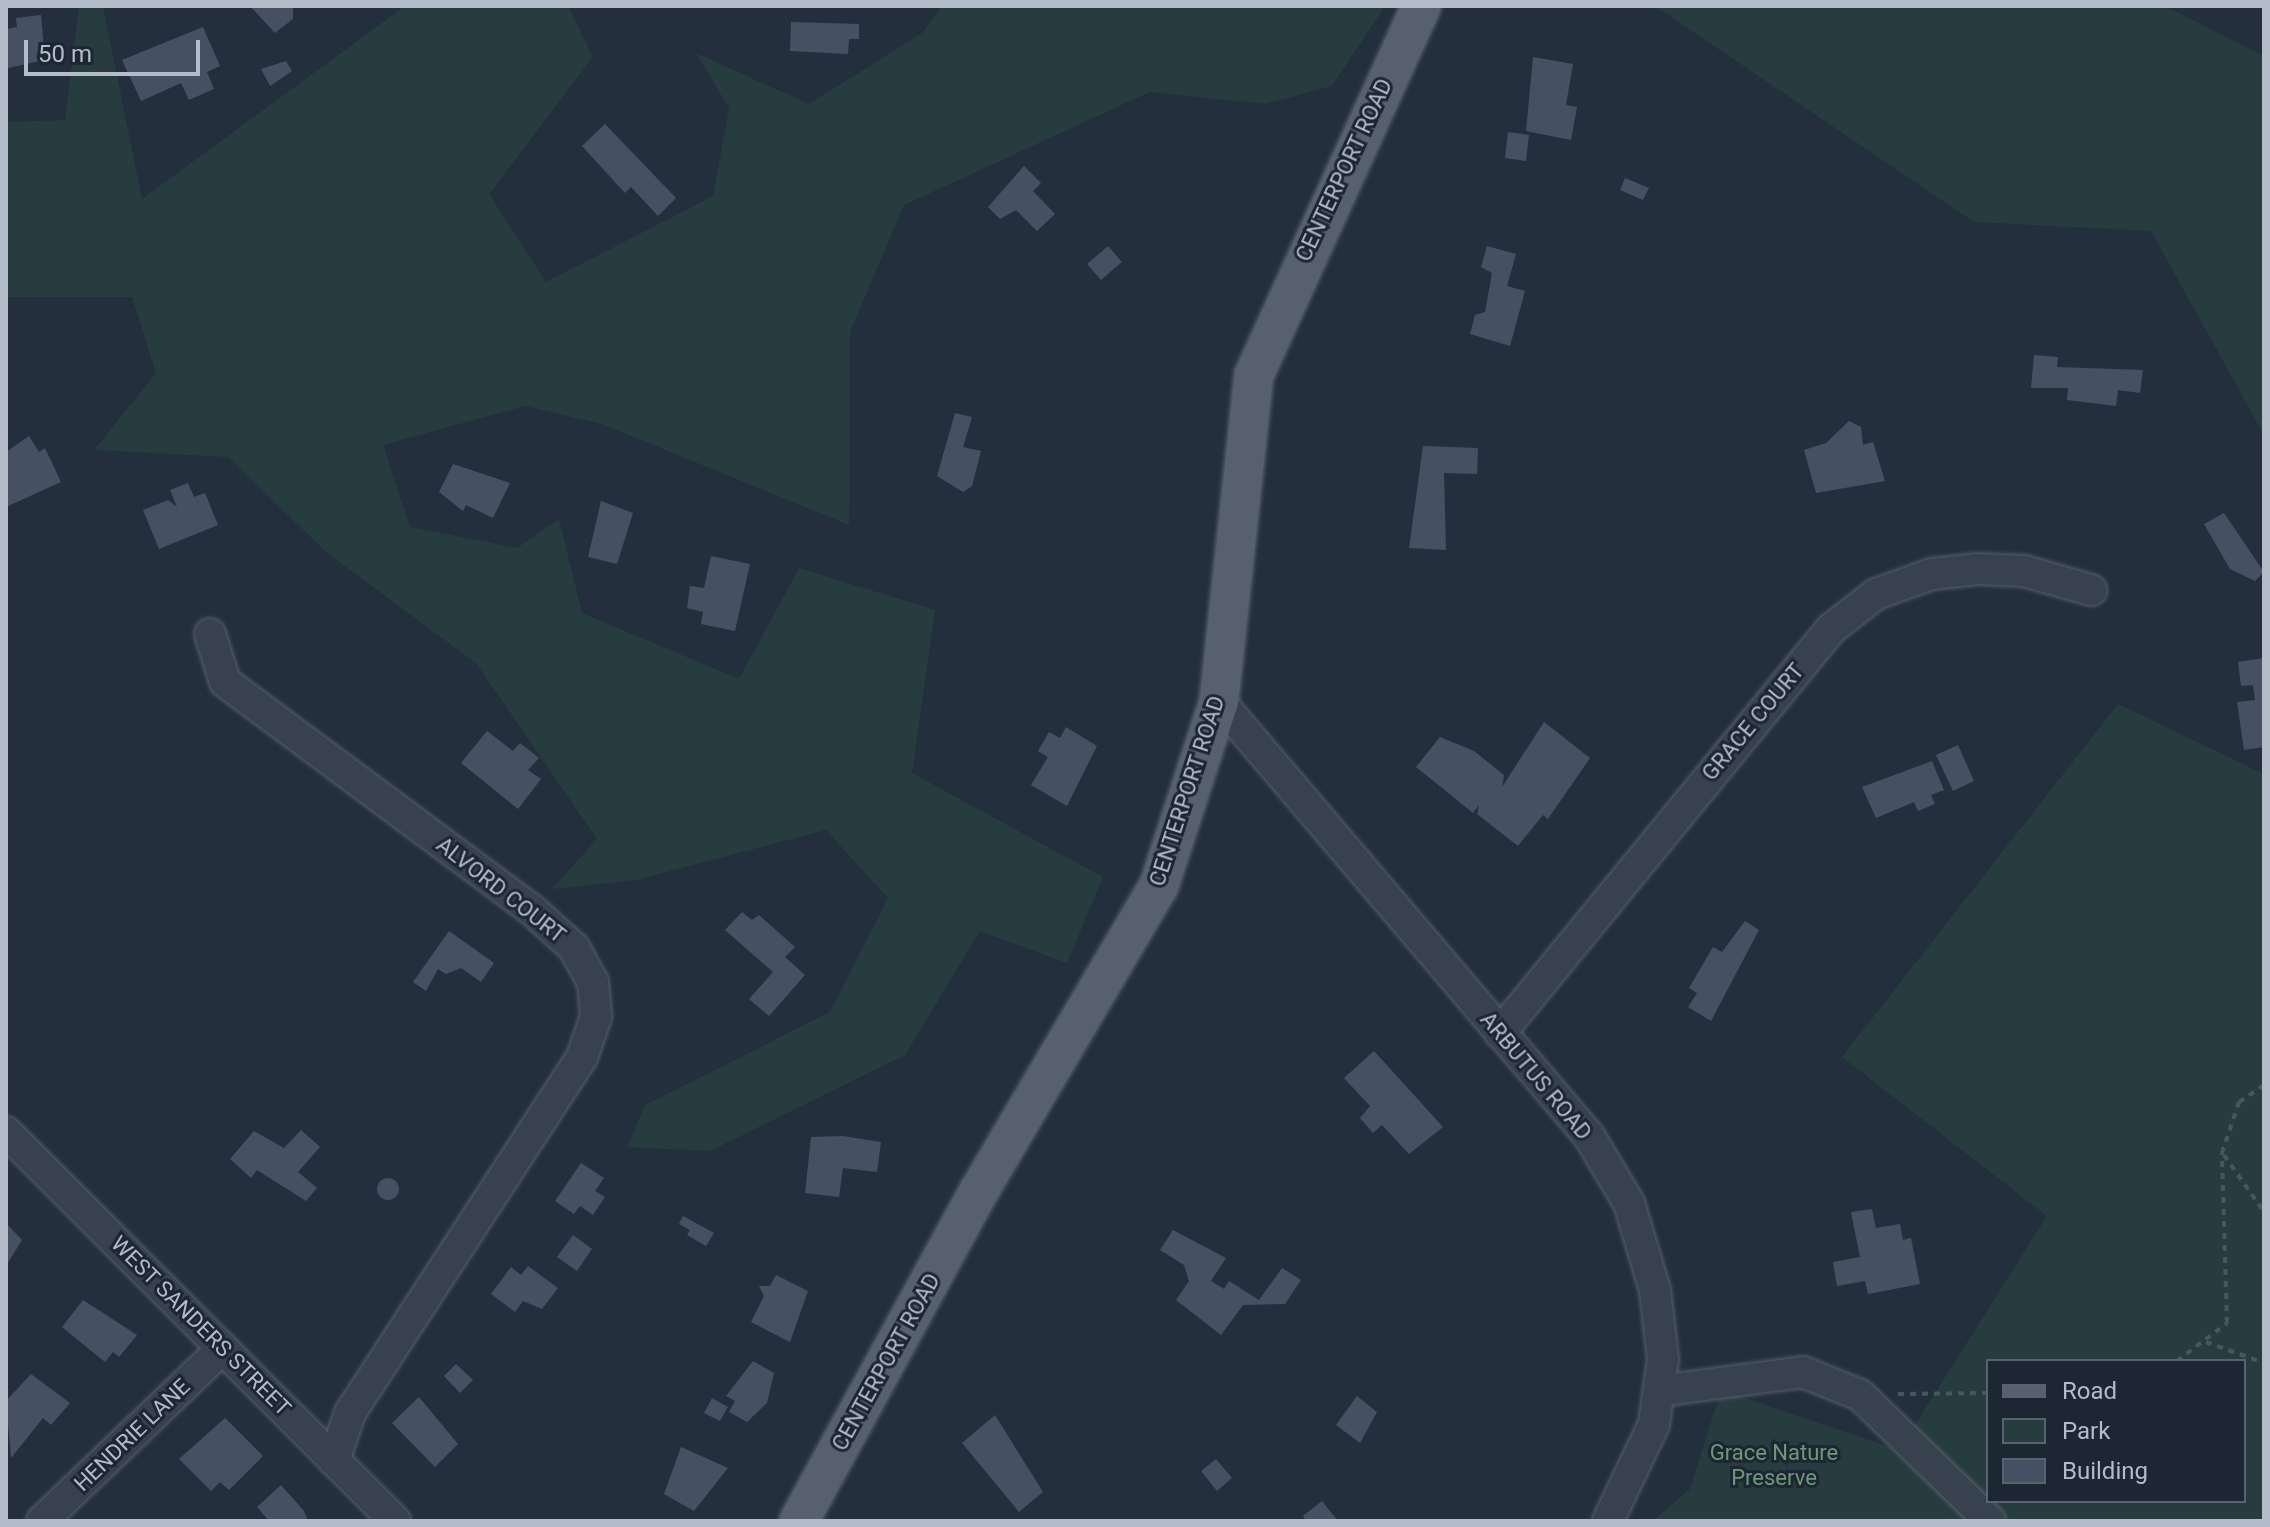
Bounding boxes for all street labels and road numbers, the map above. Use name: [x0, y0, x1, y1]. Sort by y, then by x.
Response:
street label: CENTERPORT ROAD: [1290, 74, 1398, 266]
street label: GRACE COURT: [1696, 658, 1810, 786]
street label: CENTERPORT ROAD: [1144, 692, 1230, 890]
street label: ALVORD COURT: [431, 831, 571, 949]
street label: ARBUTUS ROAD: [1475, 1007, 1597, 1145]
street label: WEST SANDERS STREET: [105, 1230, 297, 1422]
street label: CENTERPORT ROAD: [826, 1269, 946, 1455]
street label: HENDRIE LANE: [69, 1373, 195, 1497]

